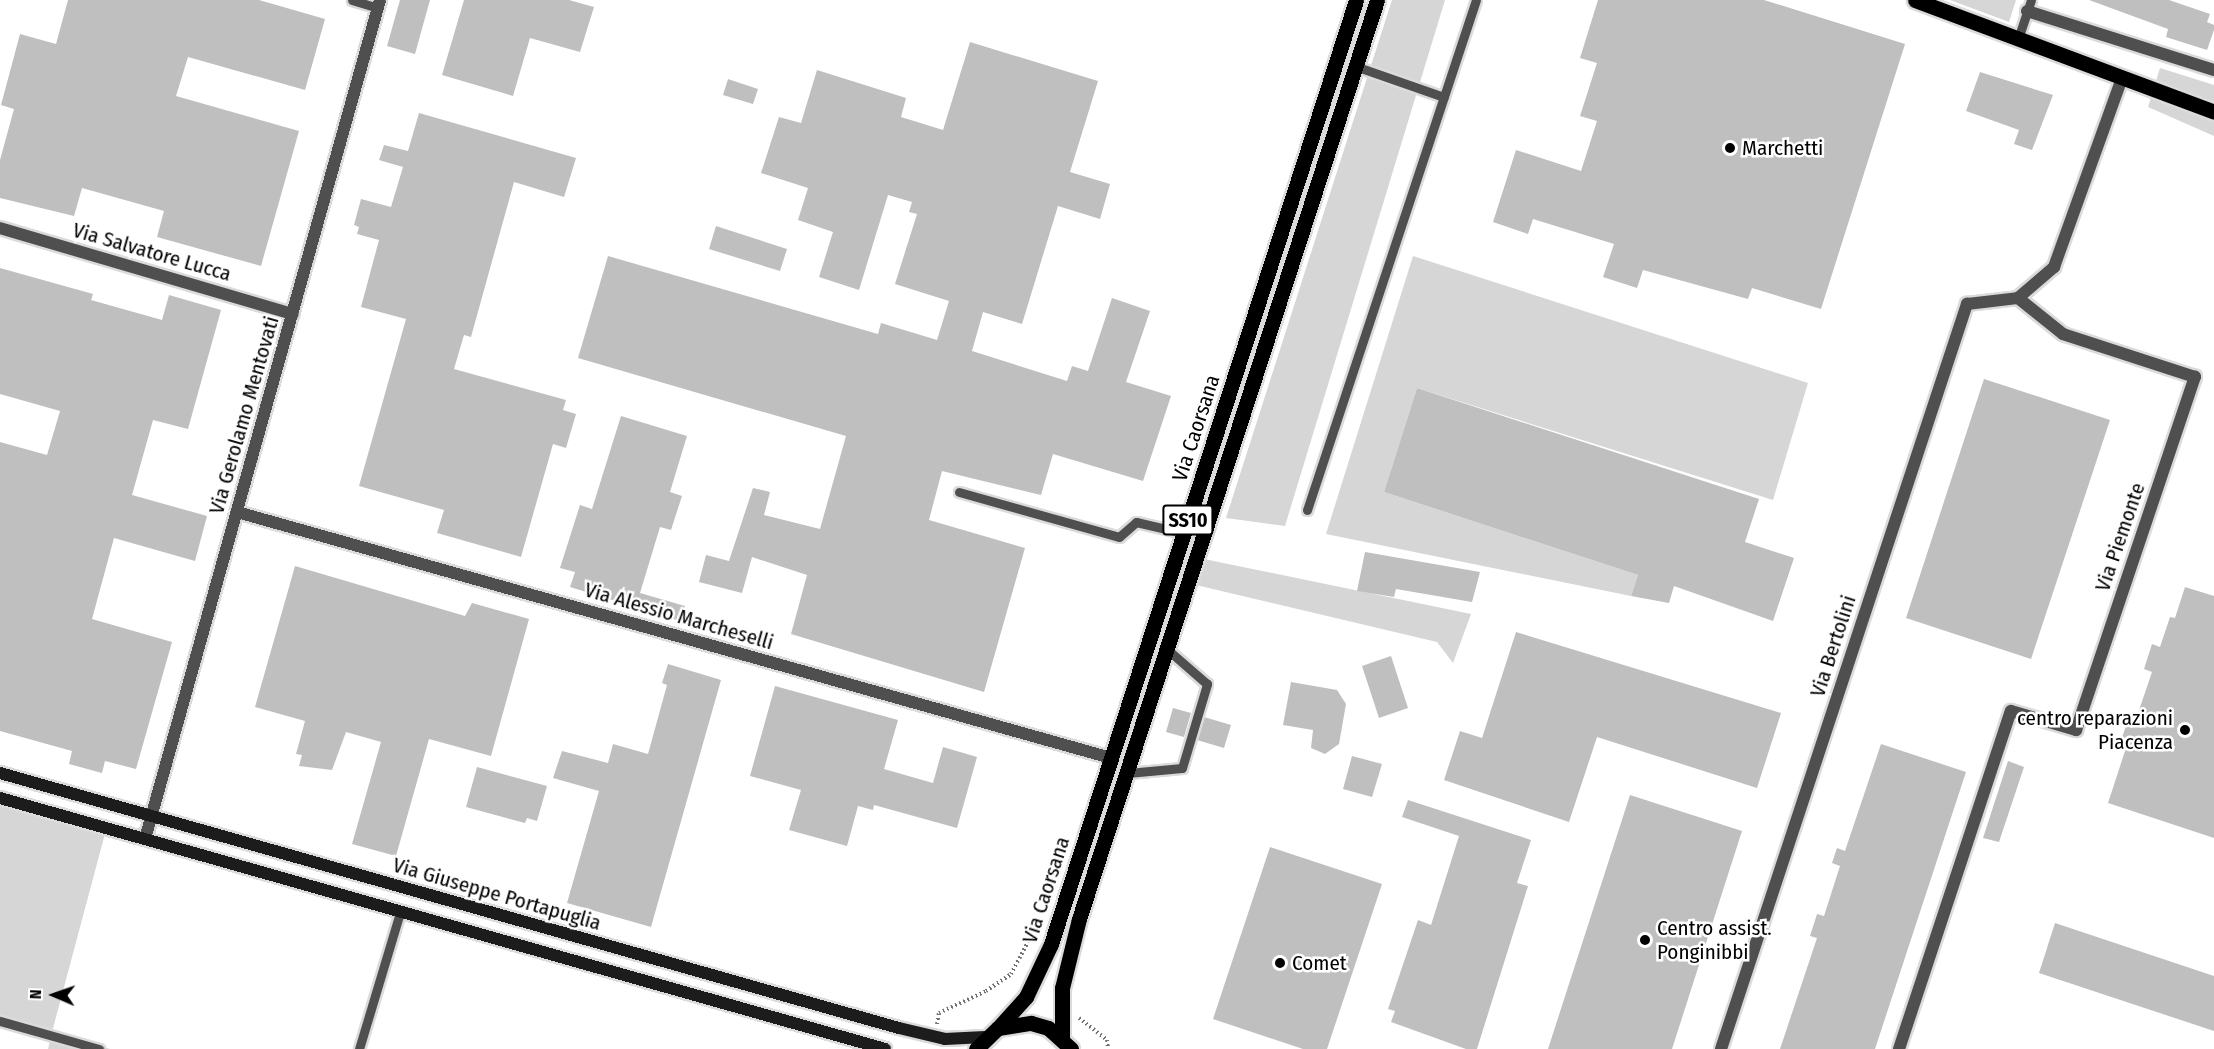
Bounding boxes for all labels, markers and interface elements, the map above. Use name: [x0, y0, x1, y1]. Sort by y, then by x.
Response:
place label: Marchetti: [1742, 135, 1823, 161]
marker: Marchetti: [1723, 141, 1737, 155]
street label: Via Salvatore Lucca: [70, 217, 234, 287]
street label: Via Gerolamo Mentovati: [204, 313, 284, 517]
street label: Via Caorsana: [1167, 372, 1225, 484]
street label: Via Piemonte: [2090, 479, 2150, 595]
road number: SS10: [1161, 503, 1215, 537]
street label: Via Alessio Marcheselli: [582, 577, 776, 655]
street label: Via Bertolini: [1805, 592, 1861, 700]
place label: centro reparazioni Piacenza: [2017, 705, 2173, 755]
marker: centro reparazioni Piacenza: [2178, 723, 2192, 737]
street label: Via Caorsana: [1017, 834, 1075, 946]
street label: Via Giuseppe Portapuglia: [390, 852, 604, 936]
place label: Centro assist. Ponginibbi: [1657, 915, 1772, 965]
marker: Centro assist. Ponginibbi: [1638, 933, 1652, 947]
place label: Comet: [1292, 950, 1347, 976]
marker: Comet: [1273, 956, 1287, 970]
north arrow: [24, 965, 84, 1025]
text: N: [26, 989, 45, 999]

